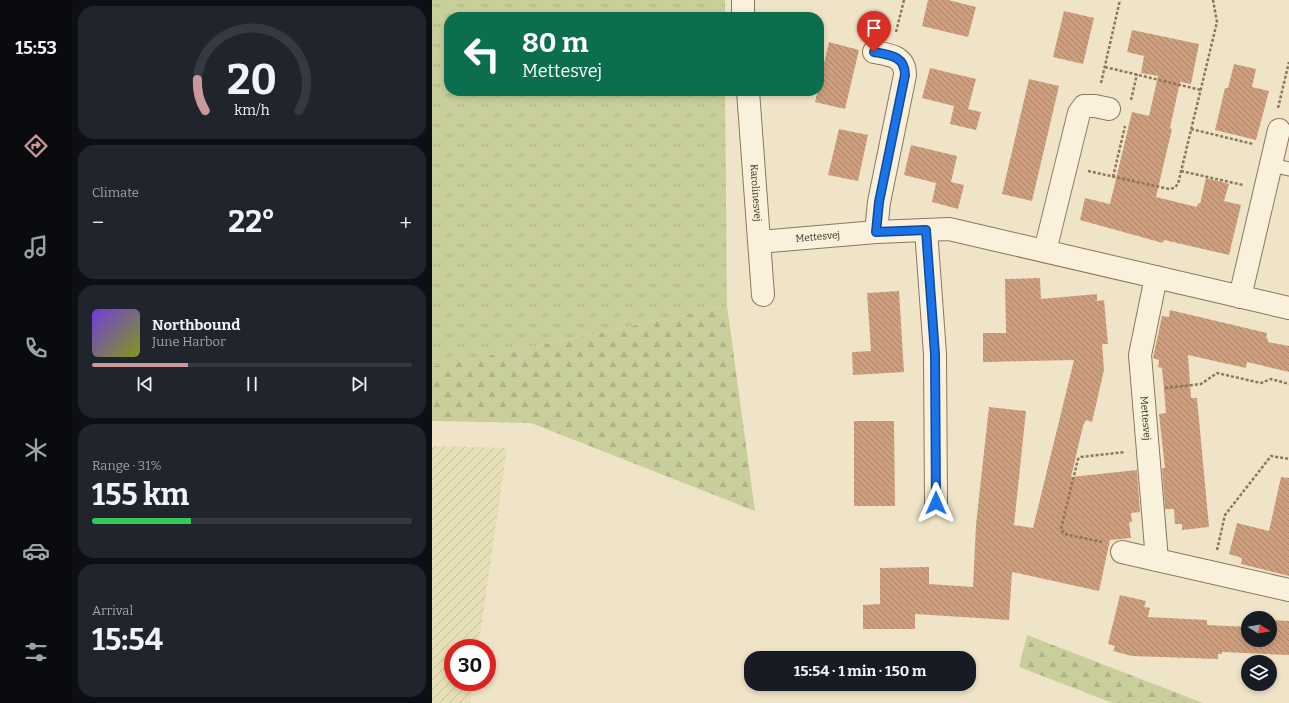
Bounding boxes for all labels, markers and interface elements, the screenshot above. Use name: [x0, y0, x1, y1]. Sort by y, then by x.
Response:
pin: [857, 11, 891, 52]
icon: arrive: [863, 17, 885, 39]
text: 80 m: [522, 26, 588, 59]
icon: left: [456, 28, 508, 80]
text: 15:53: [15, 37, 57, 59]
text: 20: [227, 55, 277, 105]
text: Mettesvej: [522, 60, 602, 82]
text: km/h: [234, 101, 270, 118]
icon: directions: [22, 132, 50, 160]
street label: Karolinesvej: [747, 164, 764, 222]
text: Climate: [92, 185, 139, 200]
text: 22°: [228, 204, 275, 240]
text: −: [92, 209, 104, 236]
text: +: [399, 209, 412, 236]
street label: Mettesvej: [795, 229, 841, 245]
icon: music: [22, 233, 50, 261]
text: Northbound: [152, 316, 240, 334]
icon: phone: [22, 334, 50, 362]
text: June Harbor: [152, 334, 226, 349]
icon: previous: [134, 373, 156, 395]
icon: pause: [241, 373, 263, 395]
icon: next: [348, 373, 370, 395]
street label: Mettesvej: [1137, 395, 1153, 441]
icon: climate: [22, 436, 50, 464]
text: Range · 31%: [92, 458, 162, 473]
text: 155 km: [92, 477, 189, 513]
position arrow: [915, 482, 957, 524]
icon: car: [22, 537, 50, 565]
text: Arrival: [92, 603, 133, 618]
north arrow: [1241, 611, 1277, 647]
map controls: [1241, 611, 1277, 691]
text: 15:54: [92, 622, 163, 658]
icon: filters: [22, 638, 50, 666]
speed limit sign: 30: [444, 639, 496, 691]
button: layers: [1241, 655, 1277, 691]
text: 15:54 · 1 min · 150 m: [794, 662, 926, 680]

